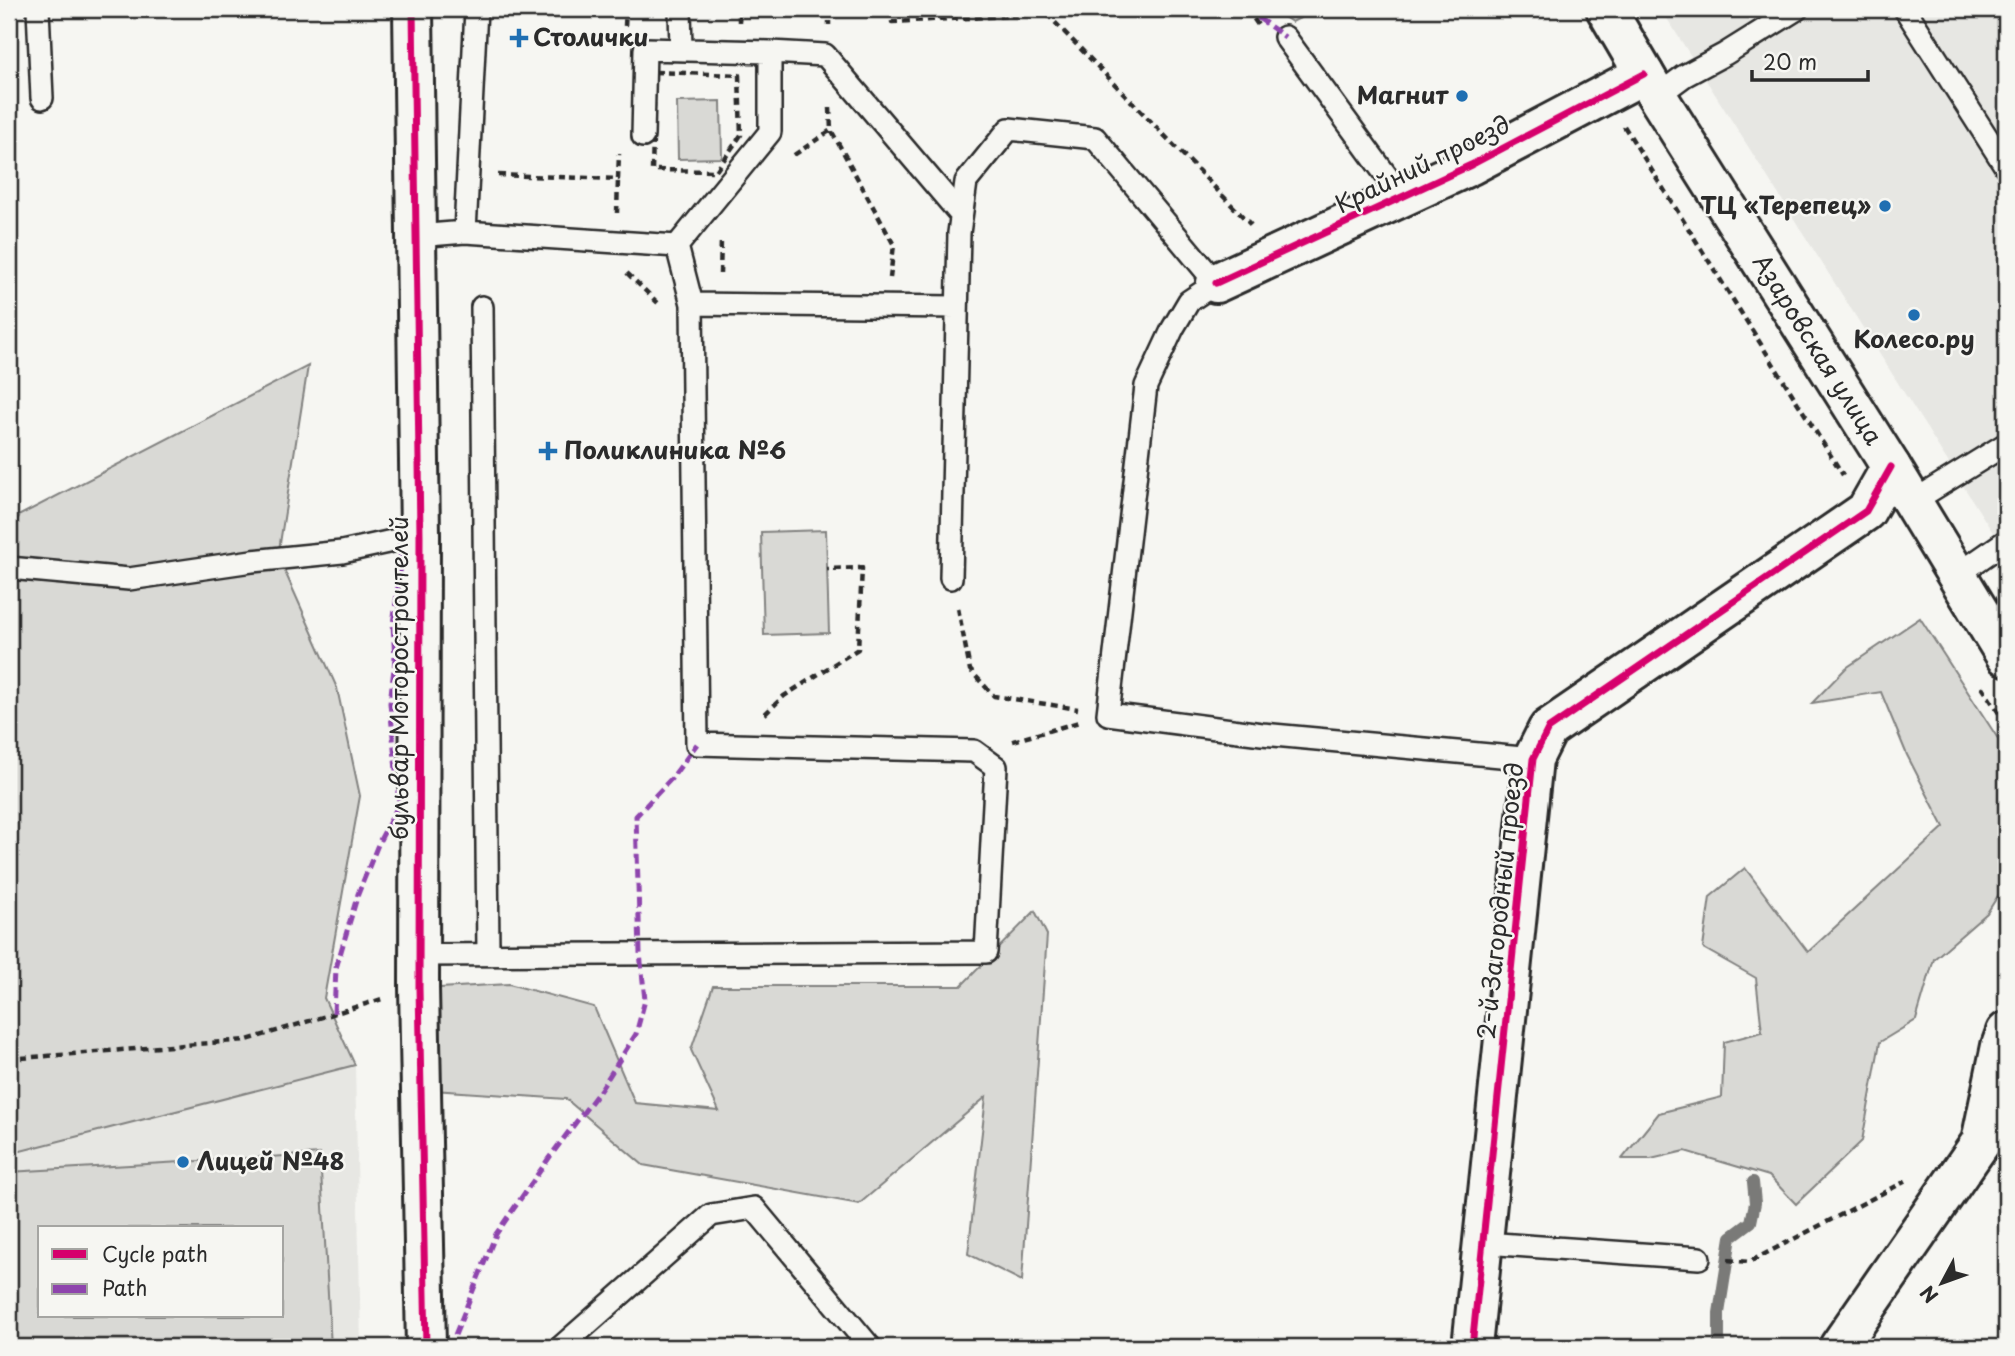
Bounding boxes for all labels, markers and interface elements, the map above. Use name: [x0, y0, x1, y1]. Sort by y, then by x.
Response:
place label: Столички: [533, 18, 649, 54]
marker: Столички: [511, 30, 527, 46]
scale bar: [1752, 38, 1868, 82]
text: 20 m: [1763, 45, 1817, 77]
place label: Магнит: [1357, 76, 1450, 112]
marker: Магнит: [1454, 88, 1470, 104]
street label: Крайний проезд: [1329, 105, 1516, 221]
place label: ТЦ «Терепец»: [1700, 186, 1871, 222]
marker: ТЦ «Терепец»: [1877, 198, 1893, 214]
street label: Азаровская улица: [1745, 246, 1893, 451]
marker: Колесо.ру: [1906, 307, 1922, 323]
place label: Колесо.ру: [1853, 320, 1975, 356]
place label: Поликлиника №6: [564, 431, 786, 467]
marker: Поликлиника №6: [538, 441, 558, 461]
street label: бульвар Моторостроителей: [380, 516, 416, 840]
street label: 2-й Загородный проезд: [1467, 760, 1531, 1041]
place label: Лицей №48: [197, 1142, 345, 1178]
marker: Лицей №48: [175, 1154, 191, 1170]
legend: [38, 1226, 284, 1318]
text: Cycle path: [102, 1237, 208, 1269]
north arrow: [1906, 1248, 1976, 1318]
text: Path: [102, 1271, 147, 1303]
text: N: [1913, 1280, 1944, 1310]

